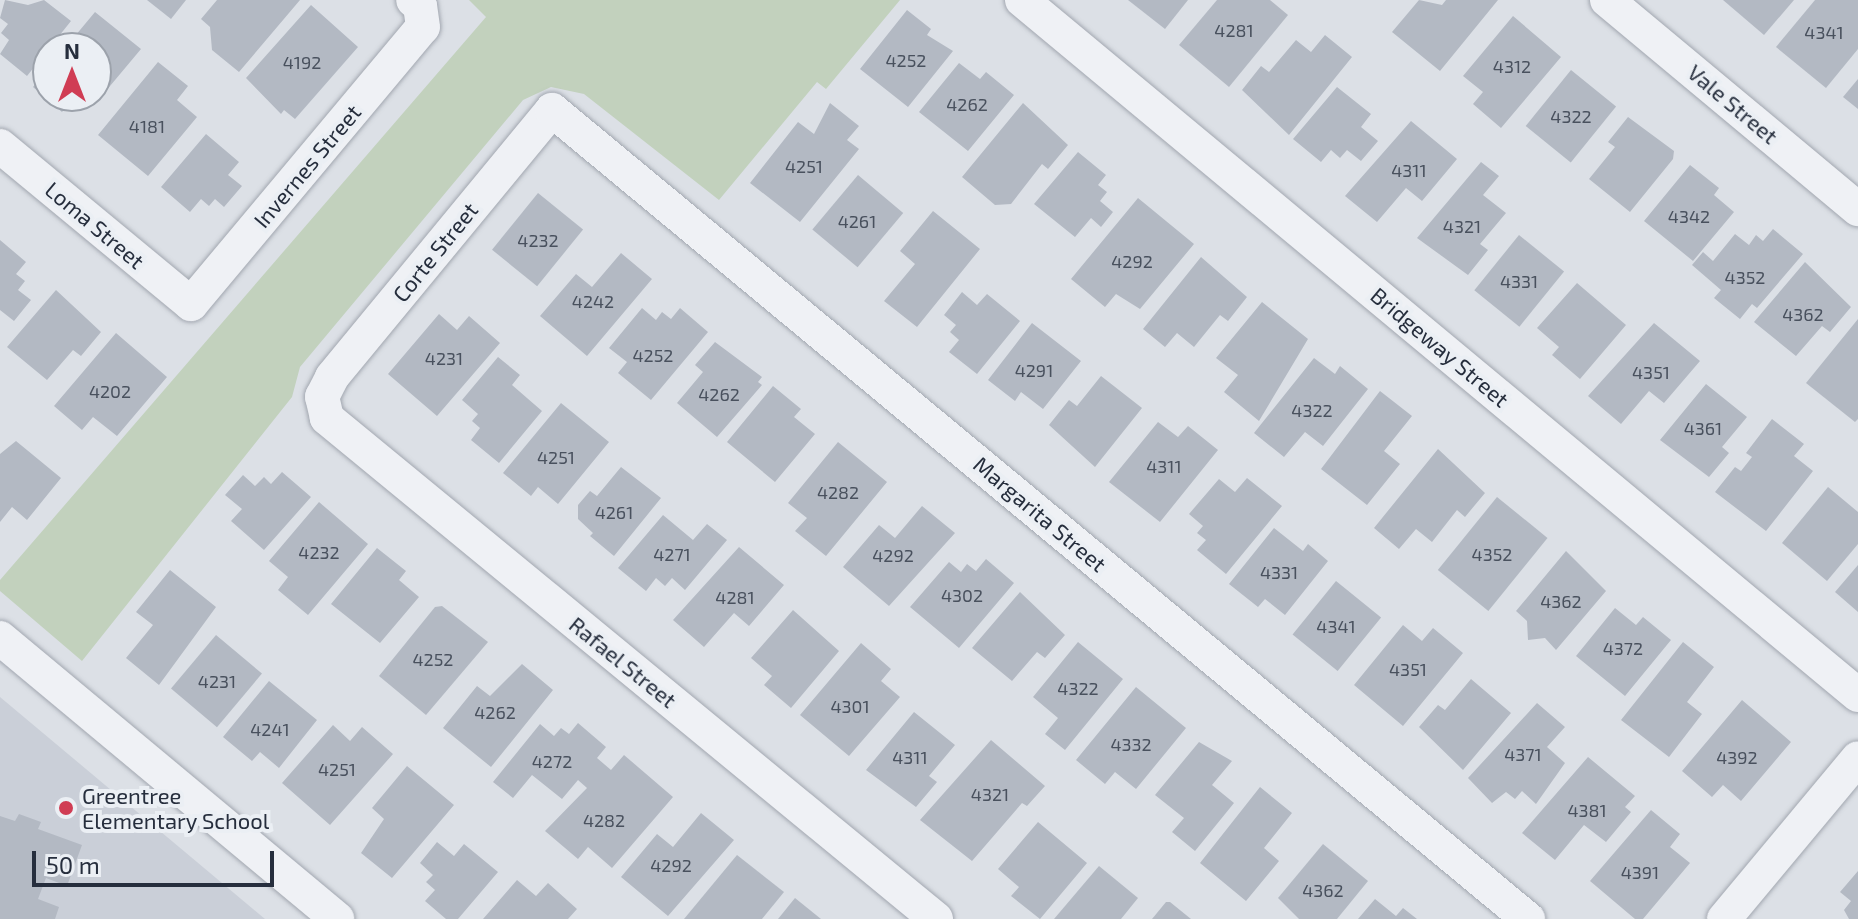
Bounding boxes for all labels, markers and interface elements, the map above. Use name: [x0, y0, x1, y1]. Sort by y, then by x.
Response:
house number: 4281: [1214, 19, 1254, 41]
house number: 4341: [1804, 21, 1844, 43]
north arrow: [32, 32, 112, 112]
text: N: [64, 37, 80, 63]
house number: 4252: [886, 49, 926, 71]
house number: 4192: [283, 51, 321, 73]
house number: 4312: [1493, 55, 1531, 77]
street label: Vale Street: [1683, 59, 1783, 149]
house number: 4262: [946, 93, 988, 115]
street label: Invernes Street: [248, 99, 366, 233]
house number: 4322: [1550, 105, 1592, 127]
house number: 4181: [129, 115, 165, 137]
house number: 4251: [785, 155, 823, 177]
house number: 4311: [1391, 159, 1427, 181]
street label: Loma Street: [40, 176, 150, 274]
street label: Corte Street: [387, 197, 483, 307]
house number: 4342: [1668, 205, 1710, 227]
house number: 4261: [838, 210, 876, 232]
house number: 4321: [1443, 215, 1481, 237]
house number: 4232: [517, 229, 559, 251]
house number: 4292: [1111, 250, 1153, 272]
house number: 4352: [1725, 266, 1765, 288]
house number: 4331: [1500, 270, 1538, 292]
street label: Bridgeway Street: [1366, 281, 1514, 413]
house number: 4242: [572, 290, 614, 312]
house number: 4362: [1782, 303, 1824, 325]
house number: 4252: [633, 344, 673, 366]
house number: 4231: [425, 347, 463, 369]
house number: 4291: [1015, 359, 1053, 381]
house number: 4351: [1632, 361, 1670, 383]
house number: 4202: [89, 380, 131, 402]
house number: 4262: [698, 383, 740, 405]
house number: 4322: [1291, 399, 1333, 421]
house number: 4361: [1684, 417, 1722, 439]
house number: 4251: [537, 446, 575, 468]
street label: Margarita Street: [968, 451, 1112, 577]
house number: 4311: [1146, 455, 1182, 477]
house number: 4282: [817, 481, 859, 503]
house number: 4261: [595, 501, 633, 523]
house number: 4232: [298, 541, 340, 563]
house number: 4271: [653, 543, 691, 565]
house number: 4352: [1472, 543, 1512, 565]
house number: 4292: [872, 544, 914, 566]
house number: 4331: [1260, 561, 1298, 583]
house number: 4302: [941, 584, 983, 606]
house number: 4281: [715, 586, 755, 608]
house number: 4362: [1540, 590, 1582, 612]
street label: Rafael Street: [564, 611, 682, 713]
house number: 4341: [1316, 615, 1356, 637]
house number: 4372: [1603, 637, 1643, 659]
house number: 4252: [413, 648, 453, 670]
house number: 4351: [1389, 658, 1427, 680]
house number: 4231: [198, 670, 236, 692]
house number: 4322: [1057, 677, 1099, 699]
house number: 4301: [830, 695, 870, 717]
house number: 4262: [474, 701, 516, 723]
house number: 4241: [250, 718, 290, 740]
house number: 4332: [1110, 733, 1152, 755]
house number: 4371: [1504, 743, 1542, 765]
house number: 4311: [892, 746, 928, 768]
house number: 4392: [1716, 746, 1758, 768]
house number: 4272: [532, 750, 572, 772]
house number: 4251: [318, 758, 356, 780]
place label: Greentree Elementary School: [82, 782, 270, 834]
house number: 4321: [971, 783, 1009, 805]
marker: Greentree Elementary School: [57, 799, 75, 817]
house number: 4381: [1567, 799, 1607, 821]
house number: 4282: [583, 809, 625, 831]
scale bar: [36, 835, 278, 885]
text: 50 m: [46, 850, 100, 879]
house number: 4292: [650, 854, 692, 876]
house number: 4391: [1621, 861, 1659, 883]
house number: 4362: [1302, 879, 1344, 901]

